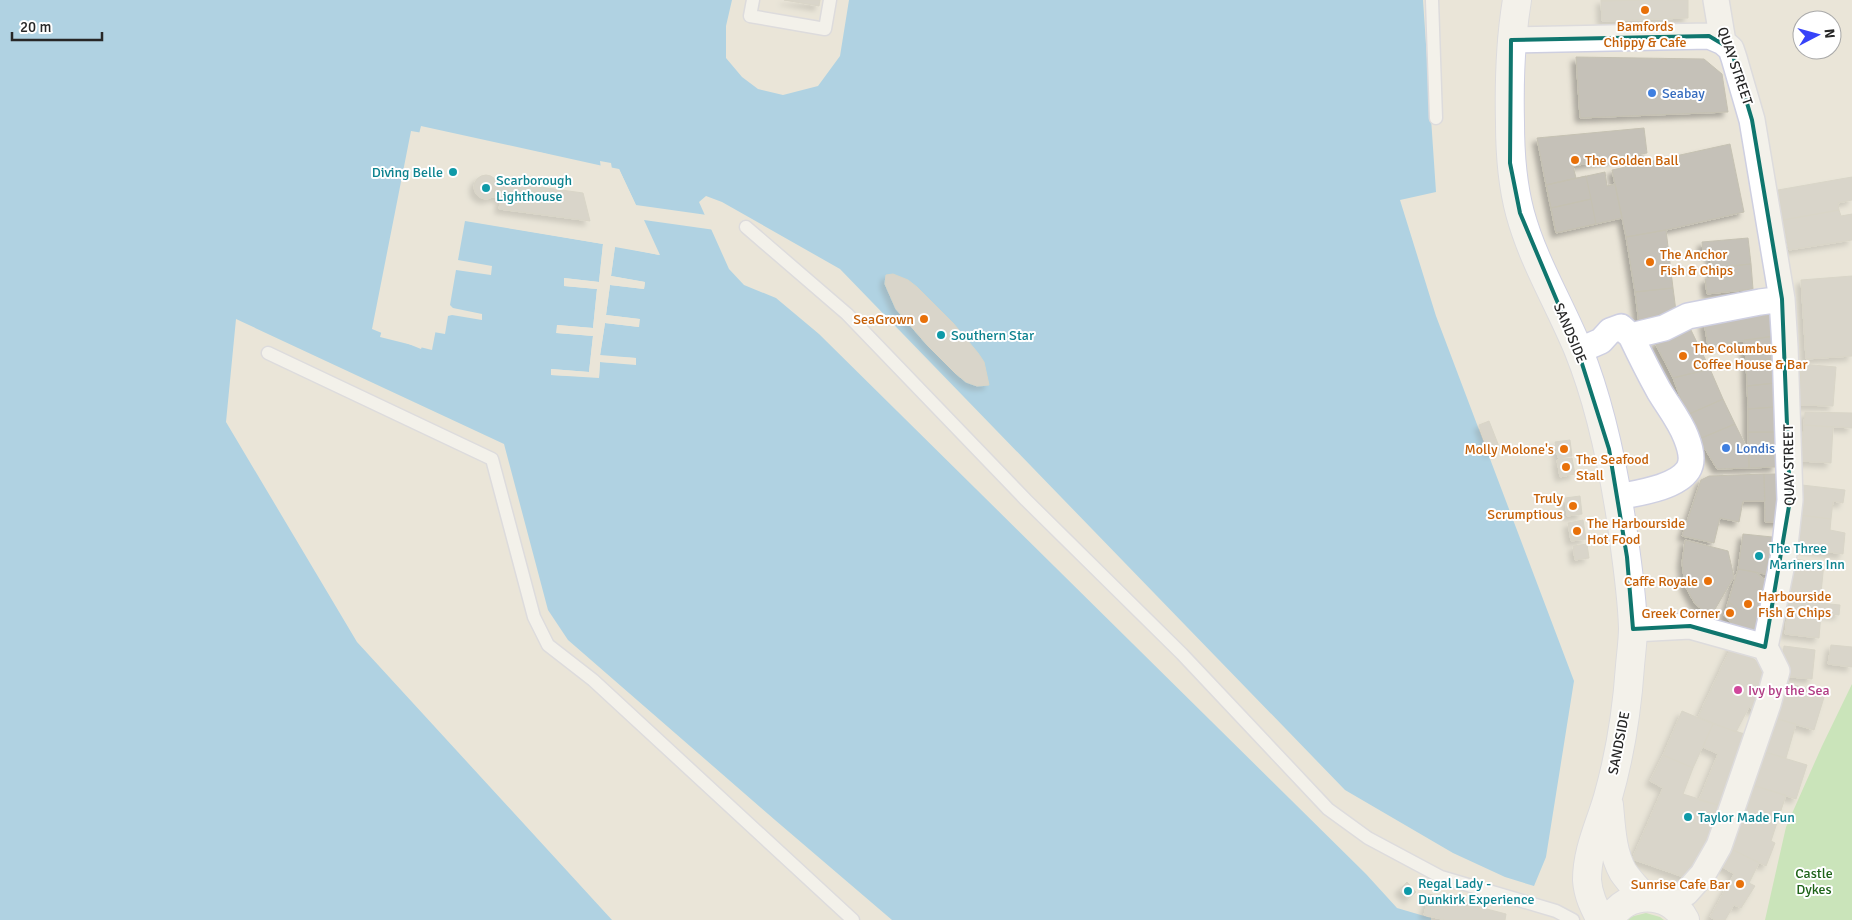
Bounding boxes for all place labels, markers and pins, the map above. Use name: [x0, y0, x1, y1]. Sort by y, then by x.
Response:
marker: Bamfords Chippy & Cafe: [1639, 4, 1651, 16]
place label: Bamfords Chippy & Cafe: [1603, 18, 1687, 51]
place label: Seabay: [1662, 85, 1705, 102]
marker: Seabay: [1646, 87, 1658, 99]
place label: The Golden Ball: [1585, 152, 1679, 169]
marker: The Golden Ball: [1569, 154, 1581, 166]
place label: Diving Belle: [372, 164, 443, 181]
marker: Diving Belle: [447, 166, 459, 178]
place label: Scarborough Lighthouse: [496, 172, 572, 205]
marker: Scarborough Lighthouse: [480, 182, 492, 194]
place label: The Anchor Fish & Chips: [1660, 246, 1733, 279]
marker: The Anchor Fish & Chips: [1644, 256, 1656, 268]
place label: SeaGrown: [853, 311, 914, 328]
marker: SeaGrown: [918, 313, 930, 325]
place label: Southern Star: [951, 327, 1035, 344]
marker: Southern Star: [935, 329, 947, 341]
place label: The Columbus Coffee House & Bar: [1693, 340, 1808, 373]
marker: The Columbus Coffee House & Bar: [1677, 350, 1689, 362]
place label: Londis: [1736, 440, 1775, 457]
place label: Molly Molone's: [1464, 441, 1554, 458]
marker: Londis: [1720, 442, 1732, 454]
marker: Molly Molone's: [1558, 443, 1570, 455]
place label: The Seafood Stall: [1576, 451, 1649, 484]
marker: The Seafood Stall: [1560, 461, 1572, 473]
place label: Truly Scrumptious: [1487, 490, 1563, 523]
marker: Truly Scrumptious: [1567, 500, 1579, 512]
place label: The Harbourside Hot Food: [1587, 515, 1685, 548]
marker: The Harbourside Hot Food: [1571, 525, 1583, 537]
place label: The Three Mariners Inn: [1769, 540, 1845, 573]
marker: The Three Mariners Inn: [1753, 550, 1765, 562]
place label: Caffe Royale: [1624, 573, 1698, 590]
marker: Caffe Royale: [1702, 575, 1714, 587]
place label: Harbourside Fish & Chips: [1758, 588, 1832, 621]
marker: Harbourside Fish & Chips: [1742, 598, 1754, 610]
place label: Greek Corner: [1641, 605, 1721, 622]
marker: Greek Corner: [1724, 607, 1736, 619]
place label: Ivy by the Sea: [1748, 682, 1830, 699]
marker: Ivy by the Sea: [1732, 684, 1744, 696]
place label: Taylor Made Fun: [1698, 809, 1795, 826]
marker: Taylor Made Fun: [1682, 811, 1694, 823]
place label: Regal Lady - Dunkirk Experience: [1418, 875, 1535, 908]
place label: Sunrise Cafe Bar: [1631, 876, 1731, 893]
marker: Sunrise Cafe Bar: [1734, 878, 1746, 890]
marker: Regal Lady - Dunkirk Experience: [1402, 885, 1414, 897]

